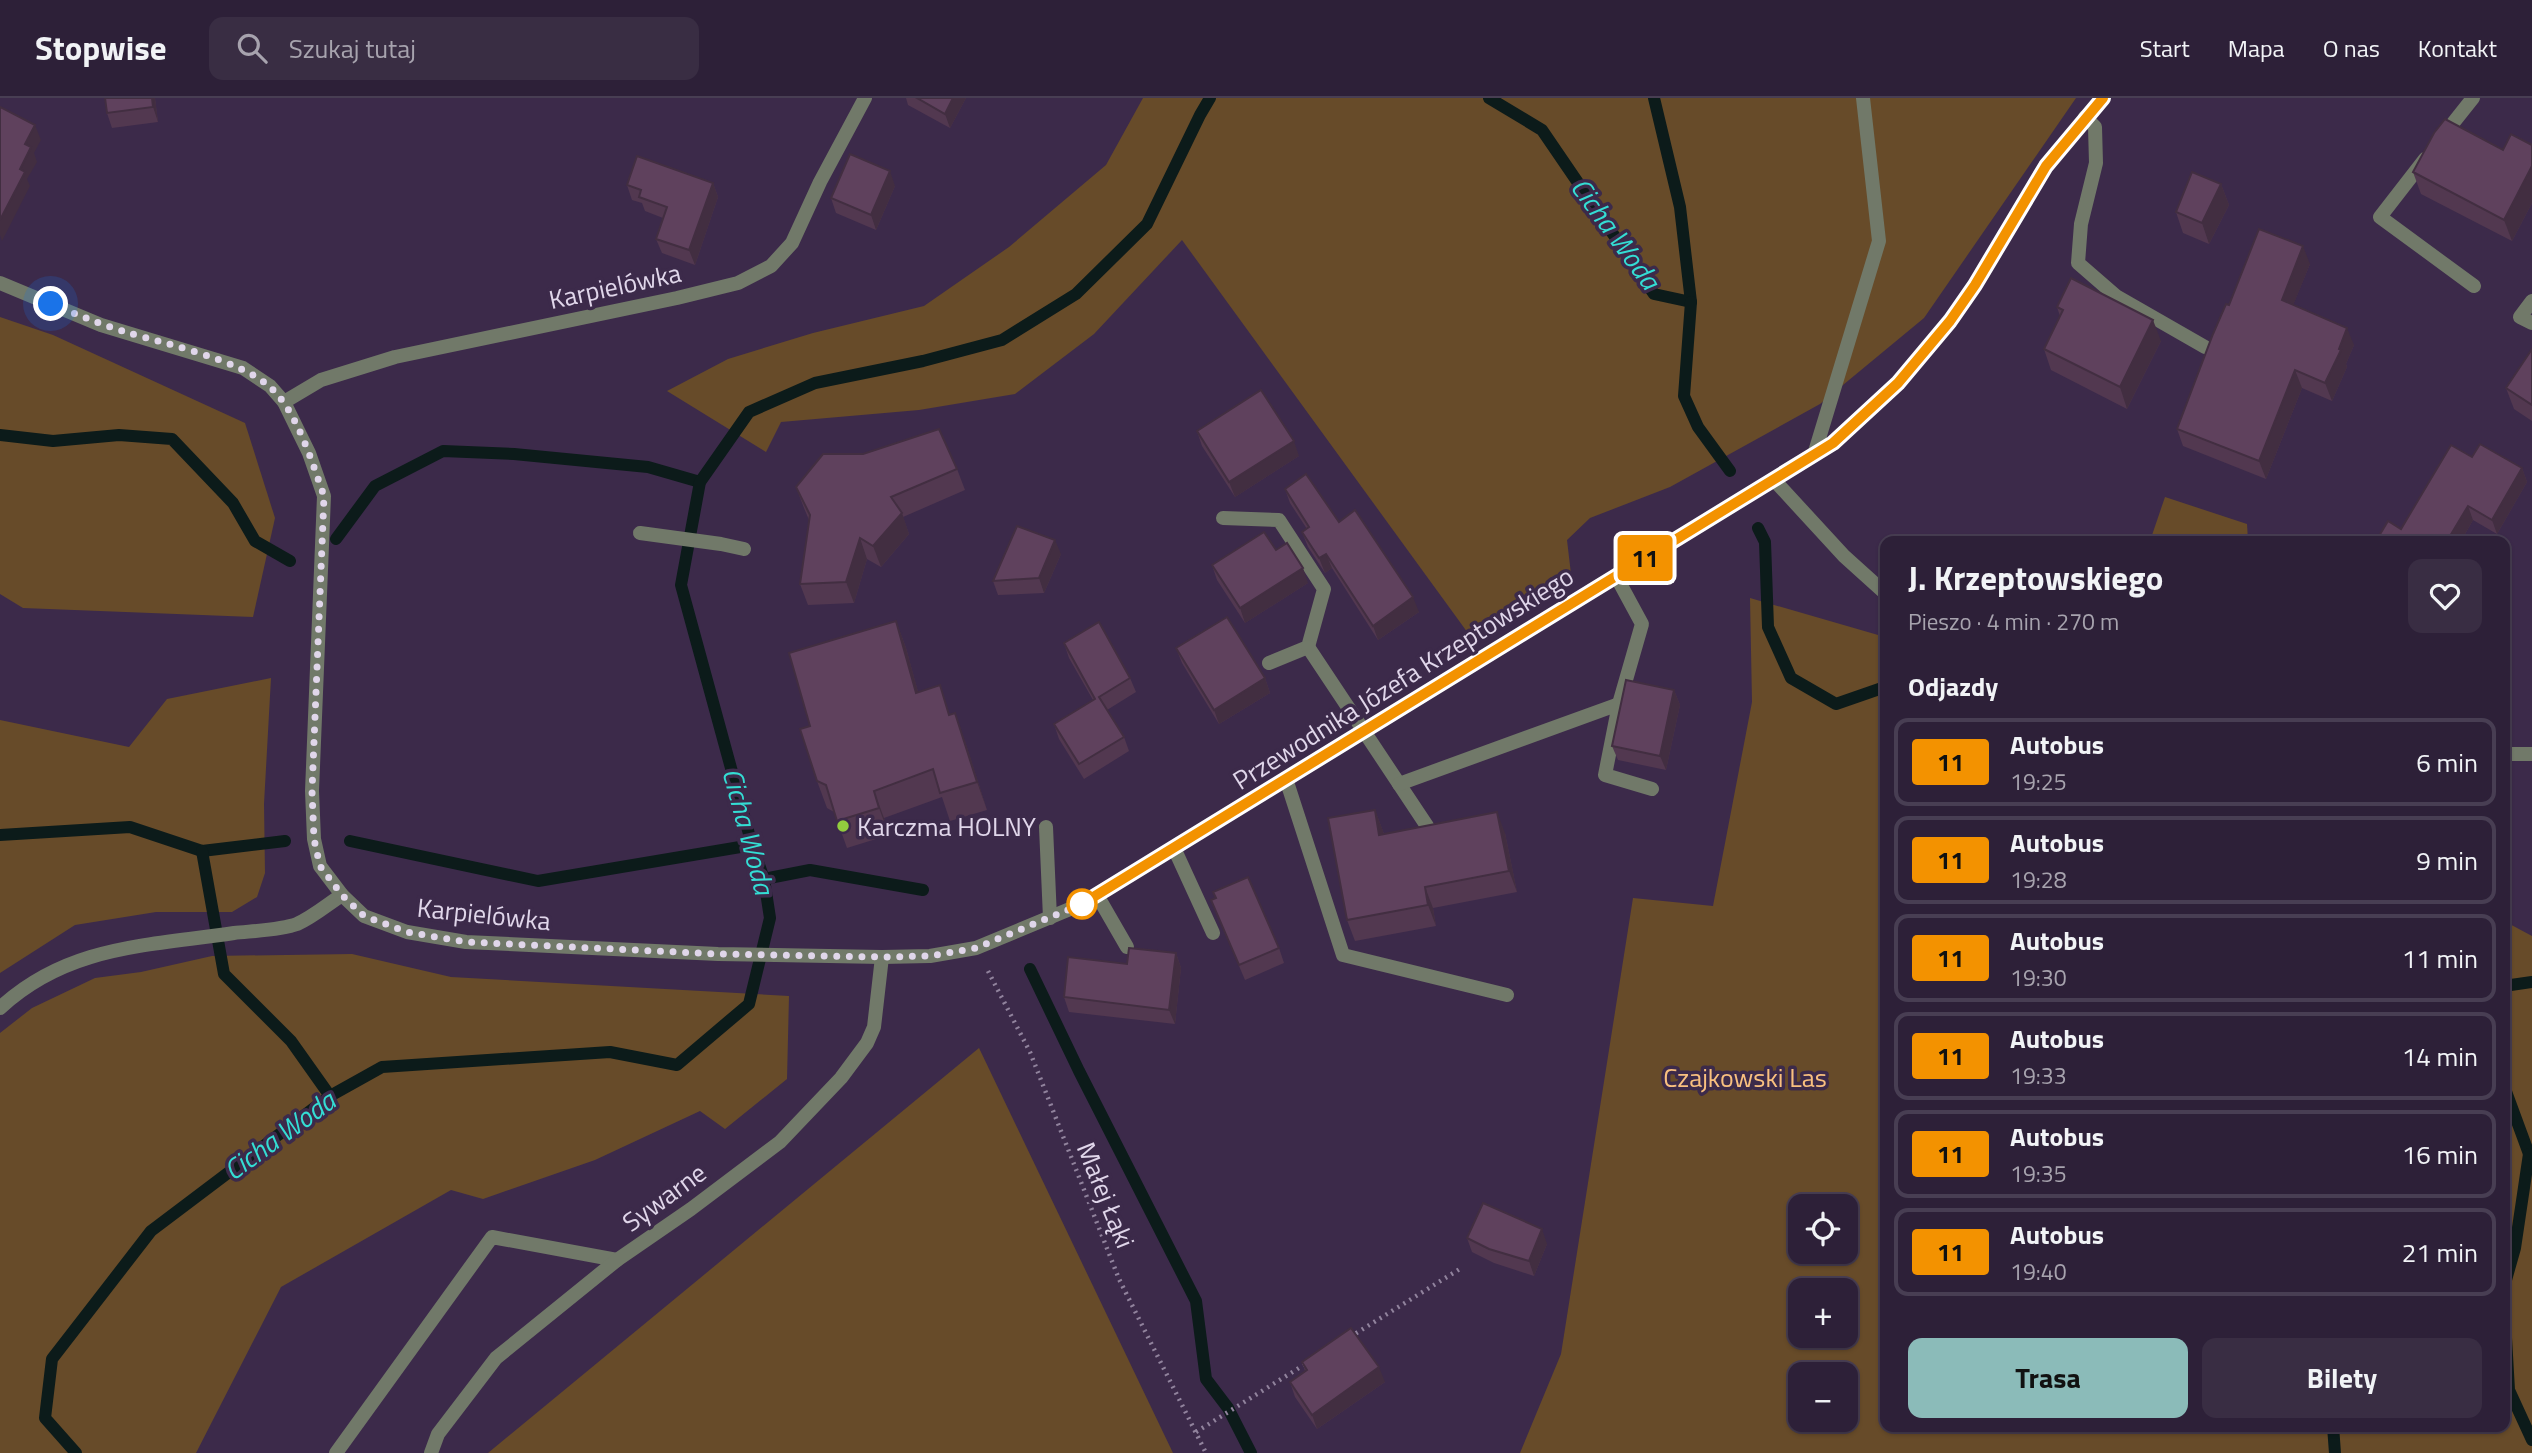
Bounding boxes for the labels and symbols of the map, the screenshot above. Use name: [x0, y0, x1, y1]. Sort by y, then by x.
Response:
water label: Cicha Woda: [1560, 168, 1673, 300]
street label: Karpielówka: [545, 253, 685, 319]
your location: [33, 286, 68, 321]
line badge: 11: [1614, 535, 1676, 581]
street label: Przewodnika Józefa Krzeptowskiego: [1225, 557, 1581, 799]
water label: Cicha Woda: [711, 763, 787, 901]
place label: Karczma HOLNY: [857, 807, 1036, 846]
marker: Karczma HOLNY: [835, 818, 851, 834]
street label: Karpielówka: [415, 888, 553, 940]
unlabelled marker: [1067, 889, 1097, 919]
park label: Czajkowski Las: [1663, 1058, 1827, 1097]
water label: Cicha Woda: [214, 1078, 346, 1191]
street label: Małej Łąki: [1067, 1136, 1145, 1254]
street label: Sywarne: [614, 1153, 714, 1241]

